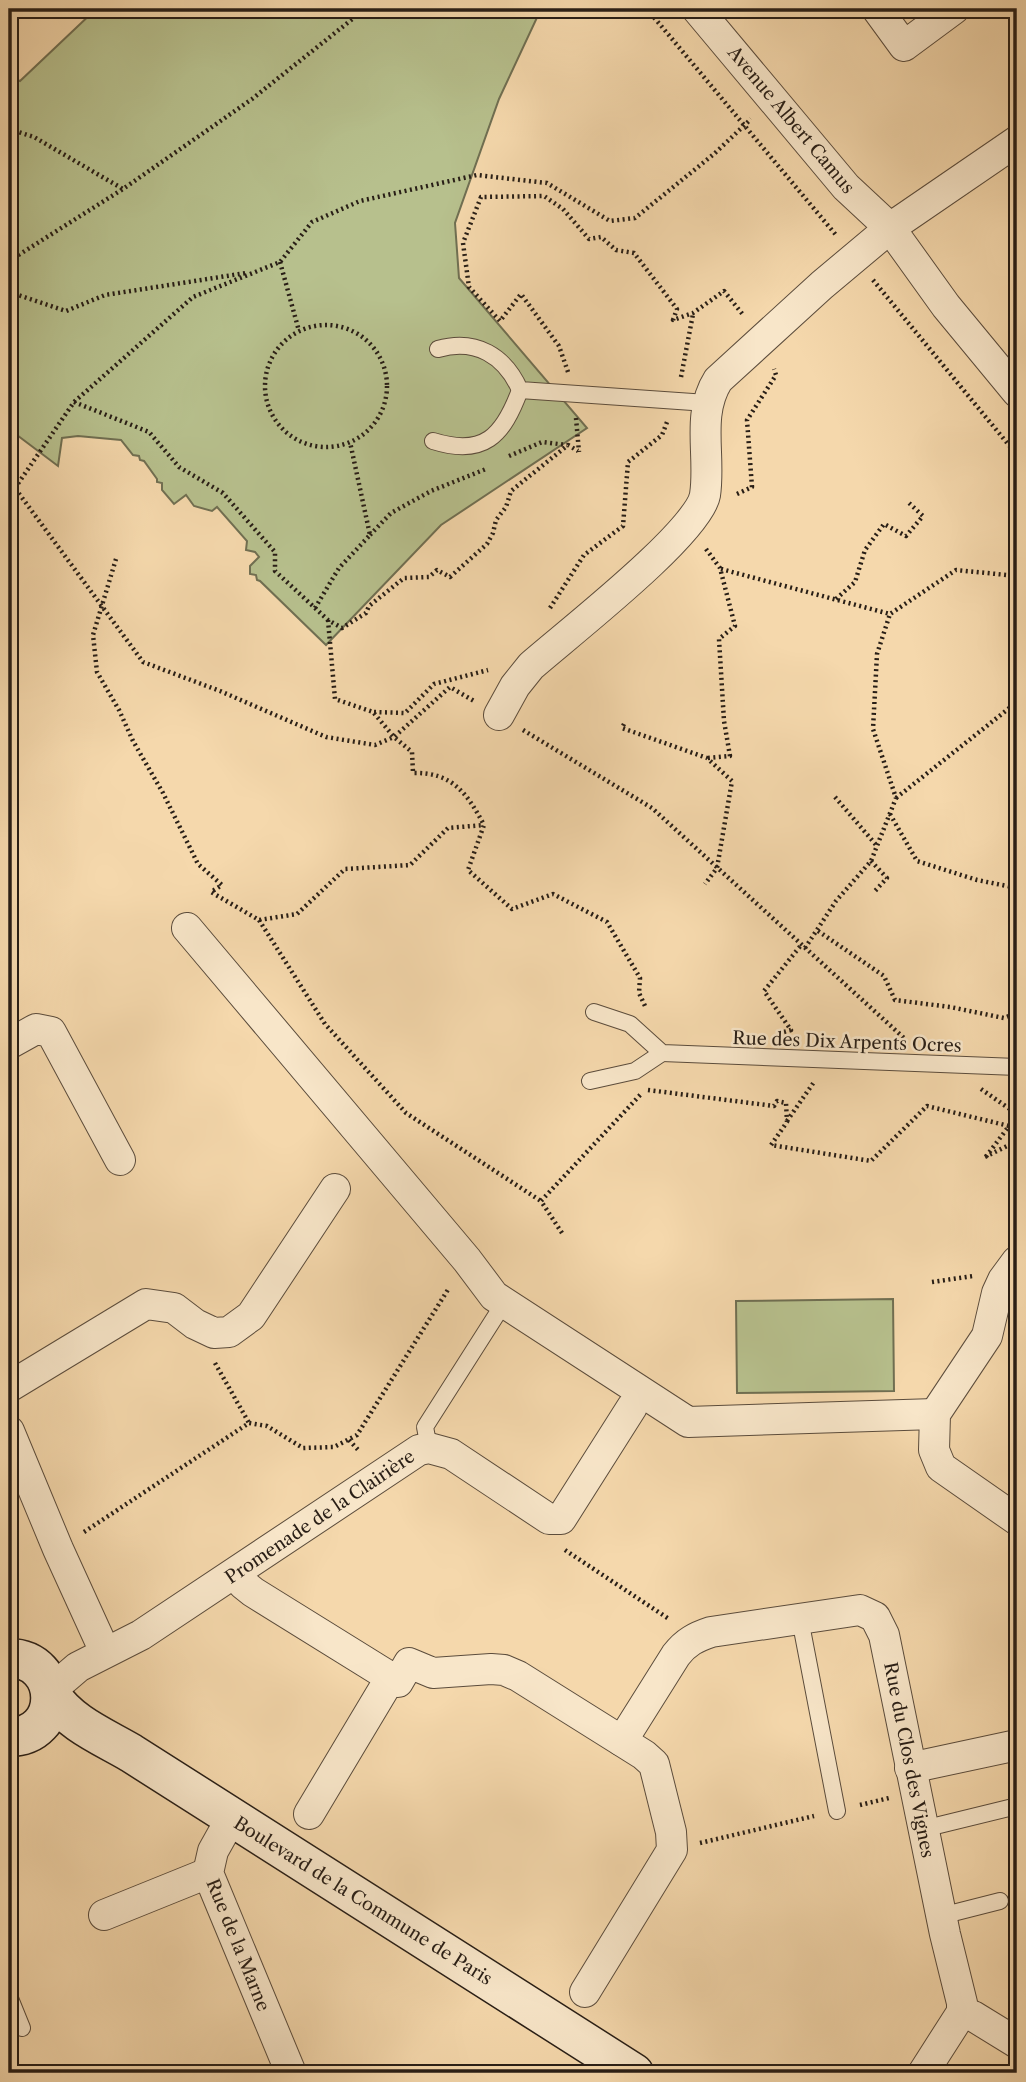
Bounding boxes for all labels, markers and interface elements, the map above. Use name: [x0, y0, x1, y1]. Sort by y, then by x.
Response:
street label: Avenue Albert Camus: [722, 41, 859, 198]
street label: Rue des Dix Arpents Ocres: [732, 1027, 962, 1057]
street label: Promenade de la Clairière: [221, 1445, 419, 1589]
street label: Rue du Clos des Vignes: [879, 1660, 939, 1860]
street label: Boulevard de la Commune de Paris: [230, 1812, 496, 1990]
street label: Rue de la Marne: [201, 1876, 275, 2014]

